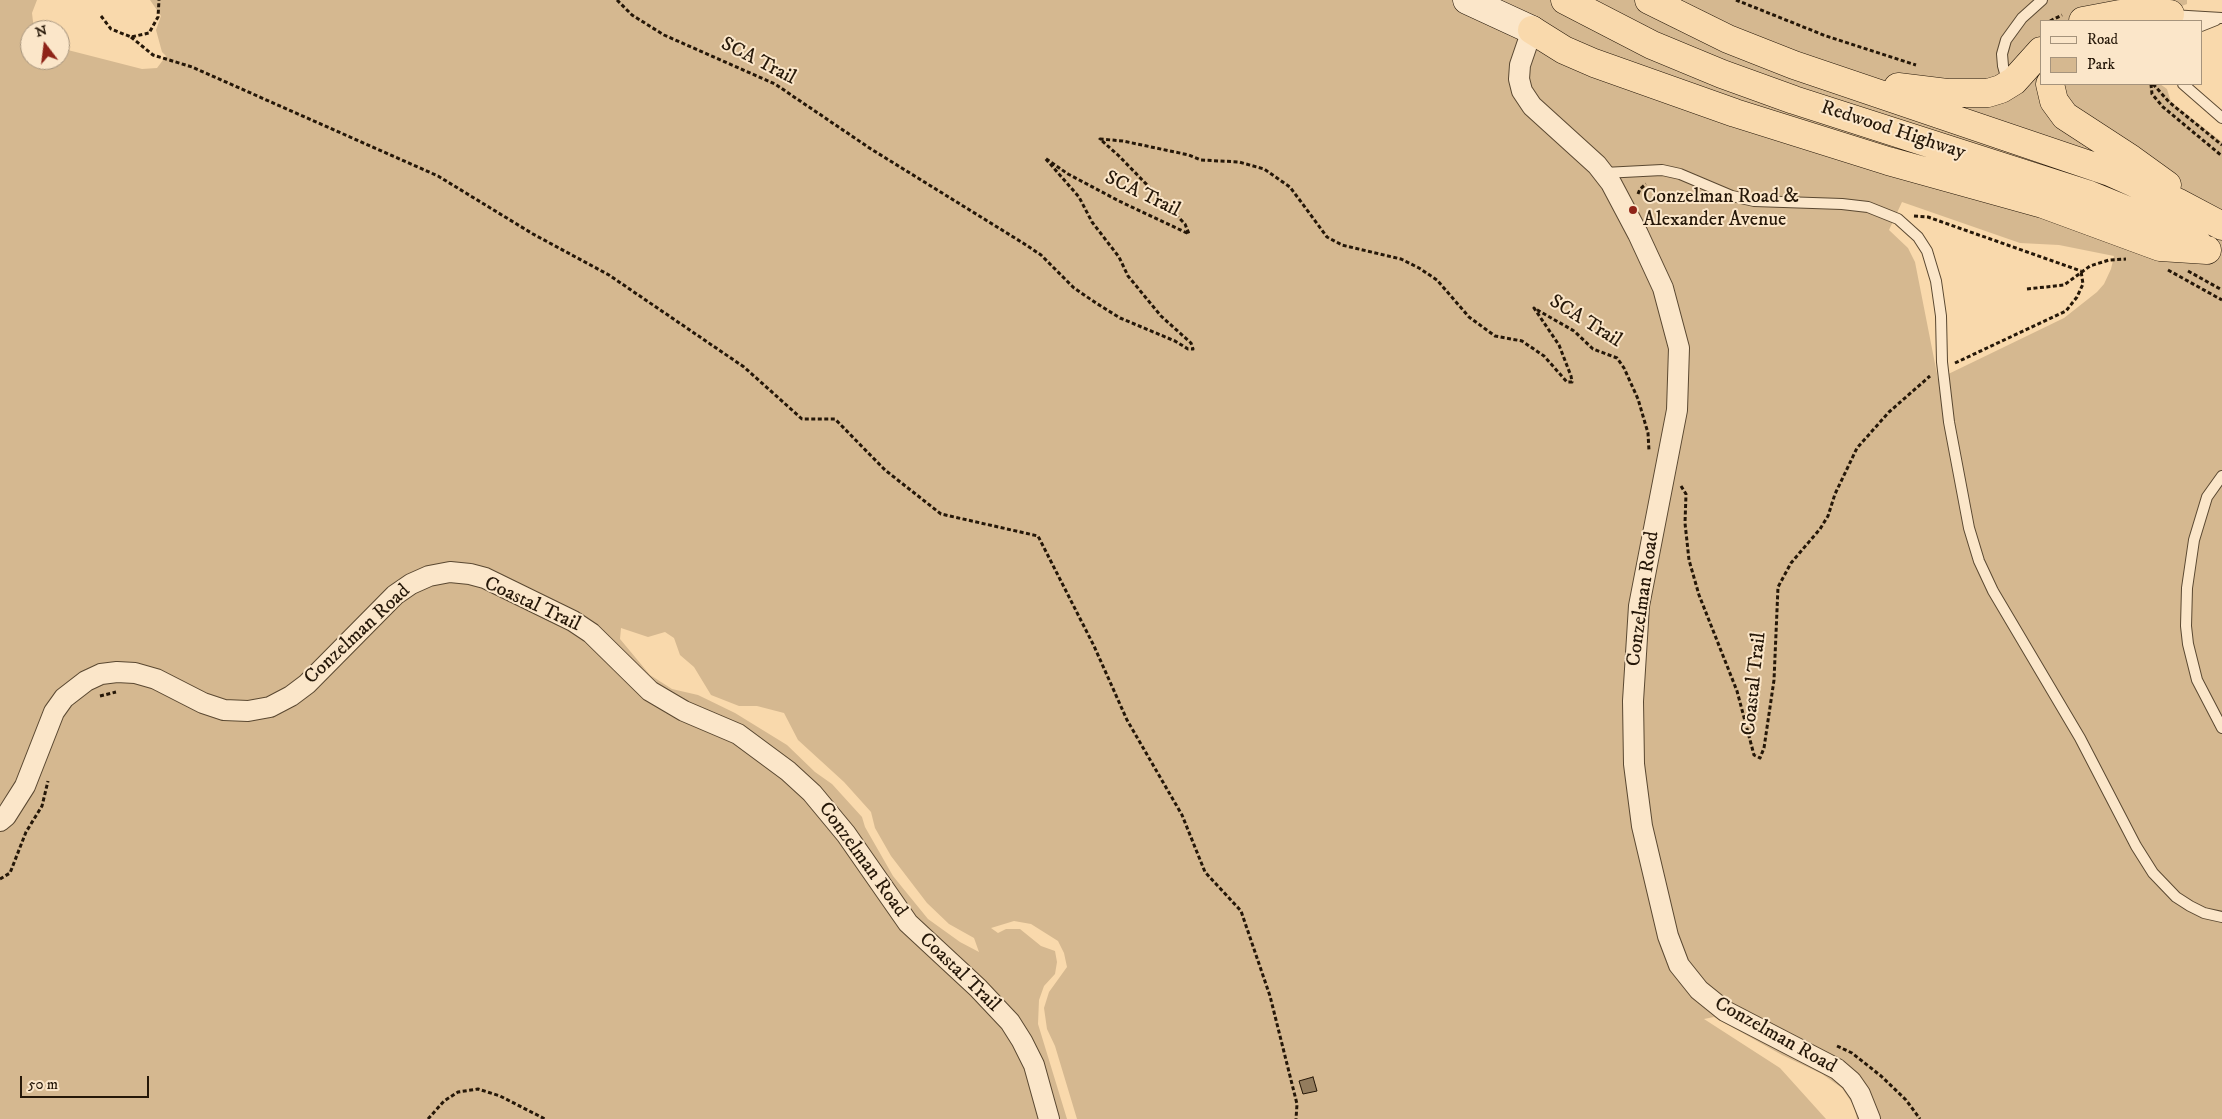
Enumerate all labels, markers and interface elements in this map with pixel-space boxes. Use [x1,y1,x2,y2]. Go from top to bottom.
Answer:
north arrow [20,20,70,70]
legend [2040,20,2202,85]
text: N [33,21,49,42]
text: Road [2087,30,2118,49]
street label: SCA Trail [716,33,800,91]
text: Park [2087,55,2115,74]
street label: Redwood Highway [1818,96,1968,166]
street label: SCA Trail [1100,166,1184,224]
place label: Conzelman Road & Alexander Avenue [1643,186,1799,233]
marker: Conzelman Road & Alexander Avenue [1627,204,1639,216]
street label: SCA Trail [1544,290,1626,354]
street label: Conzelman Road [1623,530,1665,668]
street label: Coastal Trail [480,572,584,638]
street label: Conzelman Road [300,580,416,690]
street label: Coastal Trail [1738,631,1772,737]
street label: Conzelman Road [812,798,912,922]
street label: Coastal Trail [913,928,1005,1018]
street label: Conzelman Road [1710,993,1840,1079]
scale bar [22,1066,151,1098]
text: 50 m [28,1075,58,1094]

